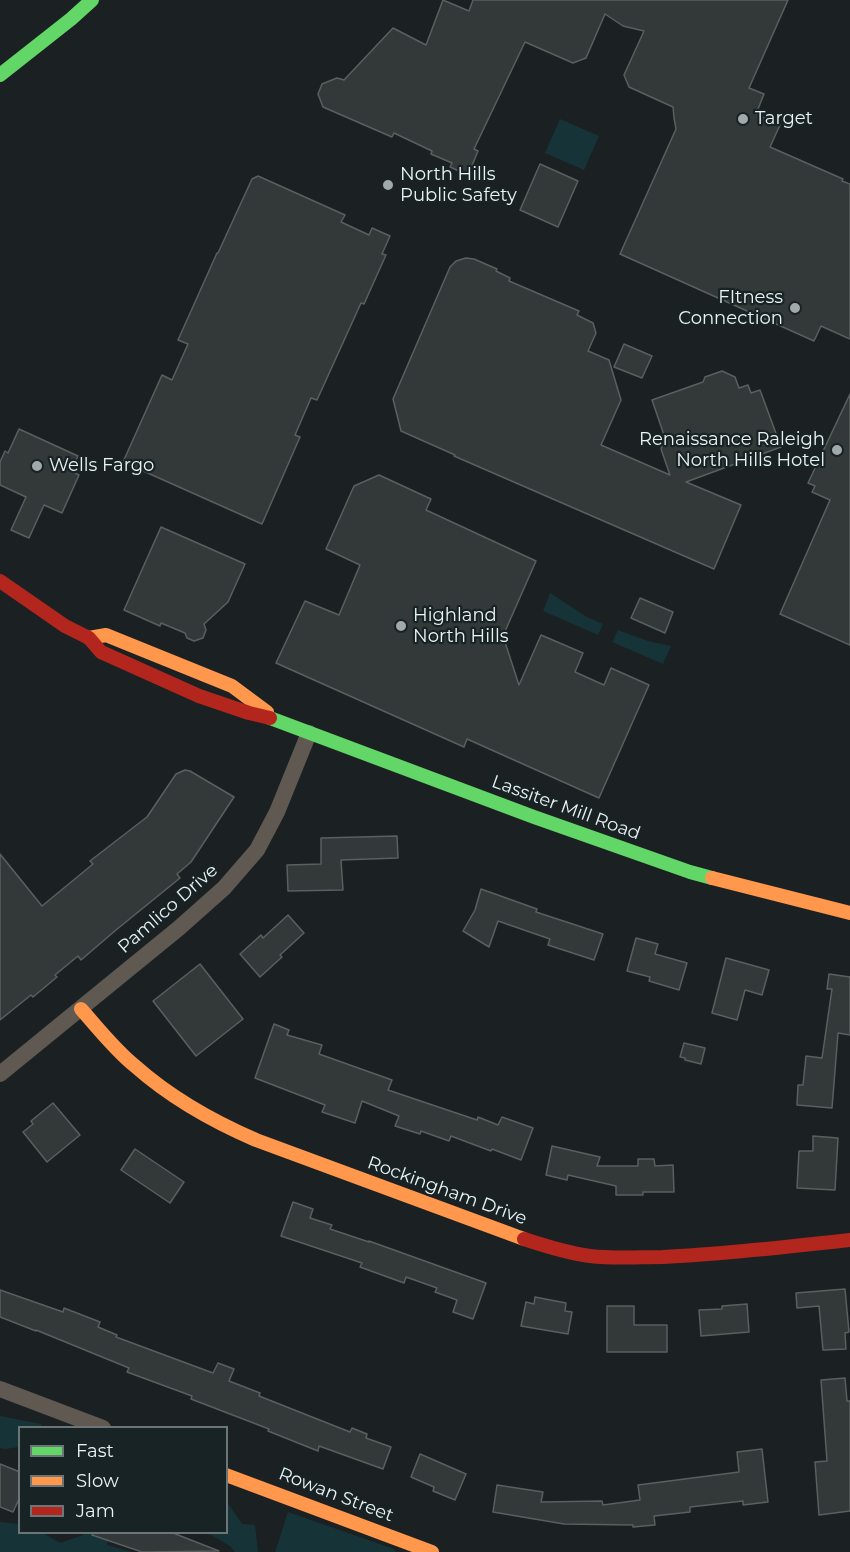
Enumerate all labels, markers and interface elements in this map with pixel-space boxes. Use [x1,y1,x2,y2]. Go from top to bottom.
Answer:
place label: Target [755,108,813,130]
marker: Target [736,112,750,126]
place label: North Hills Public Safety [400,164,517,207]
marker: North Hills Public Safety [381,178,395,192]
place label: FItness Connection [678,287,783,330]
marker: FItness Connection [788,301,802,315]
place label: Renaissance Raleigh North Hills Hotel [639,429,825,472]
marker: Renaissance Raleigh North Hills Hotel [830,443,844,457]
place label: Wells Fargo [49,455,154,477]
marker: Wells Fargo [30,459,44,473]
place label: Highland North Hills [413,605,509,648]
marker: Highland North Hills [394,619,408,633]
street label: Lassiter Mill Road [489,771,643,845]
street label: Pamlico Drive [114,860,222,958]
street label: Rockingham Drive [364,1152,530,1230]
legend [18,1426,228,1534]
text: Fast [76,1440,114,1462]
street label: Rowan Street [275,1463,397,1527]
text: Slow [76,1470,119,1492]
text: Jam [76,1500,115,1522]

